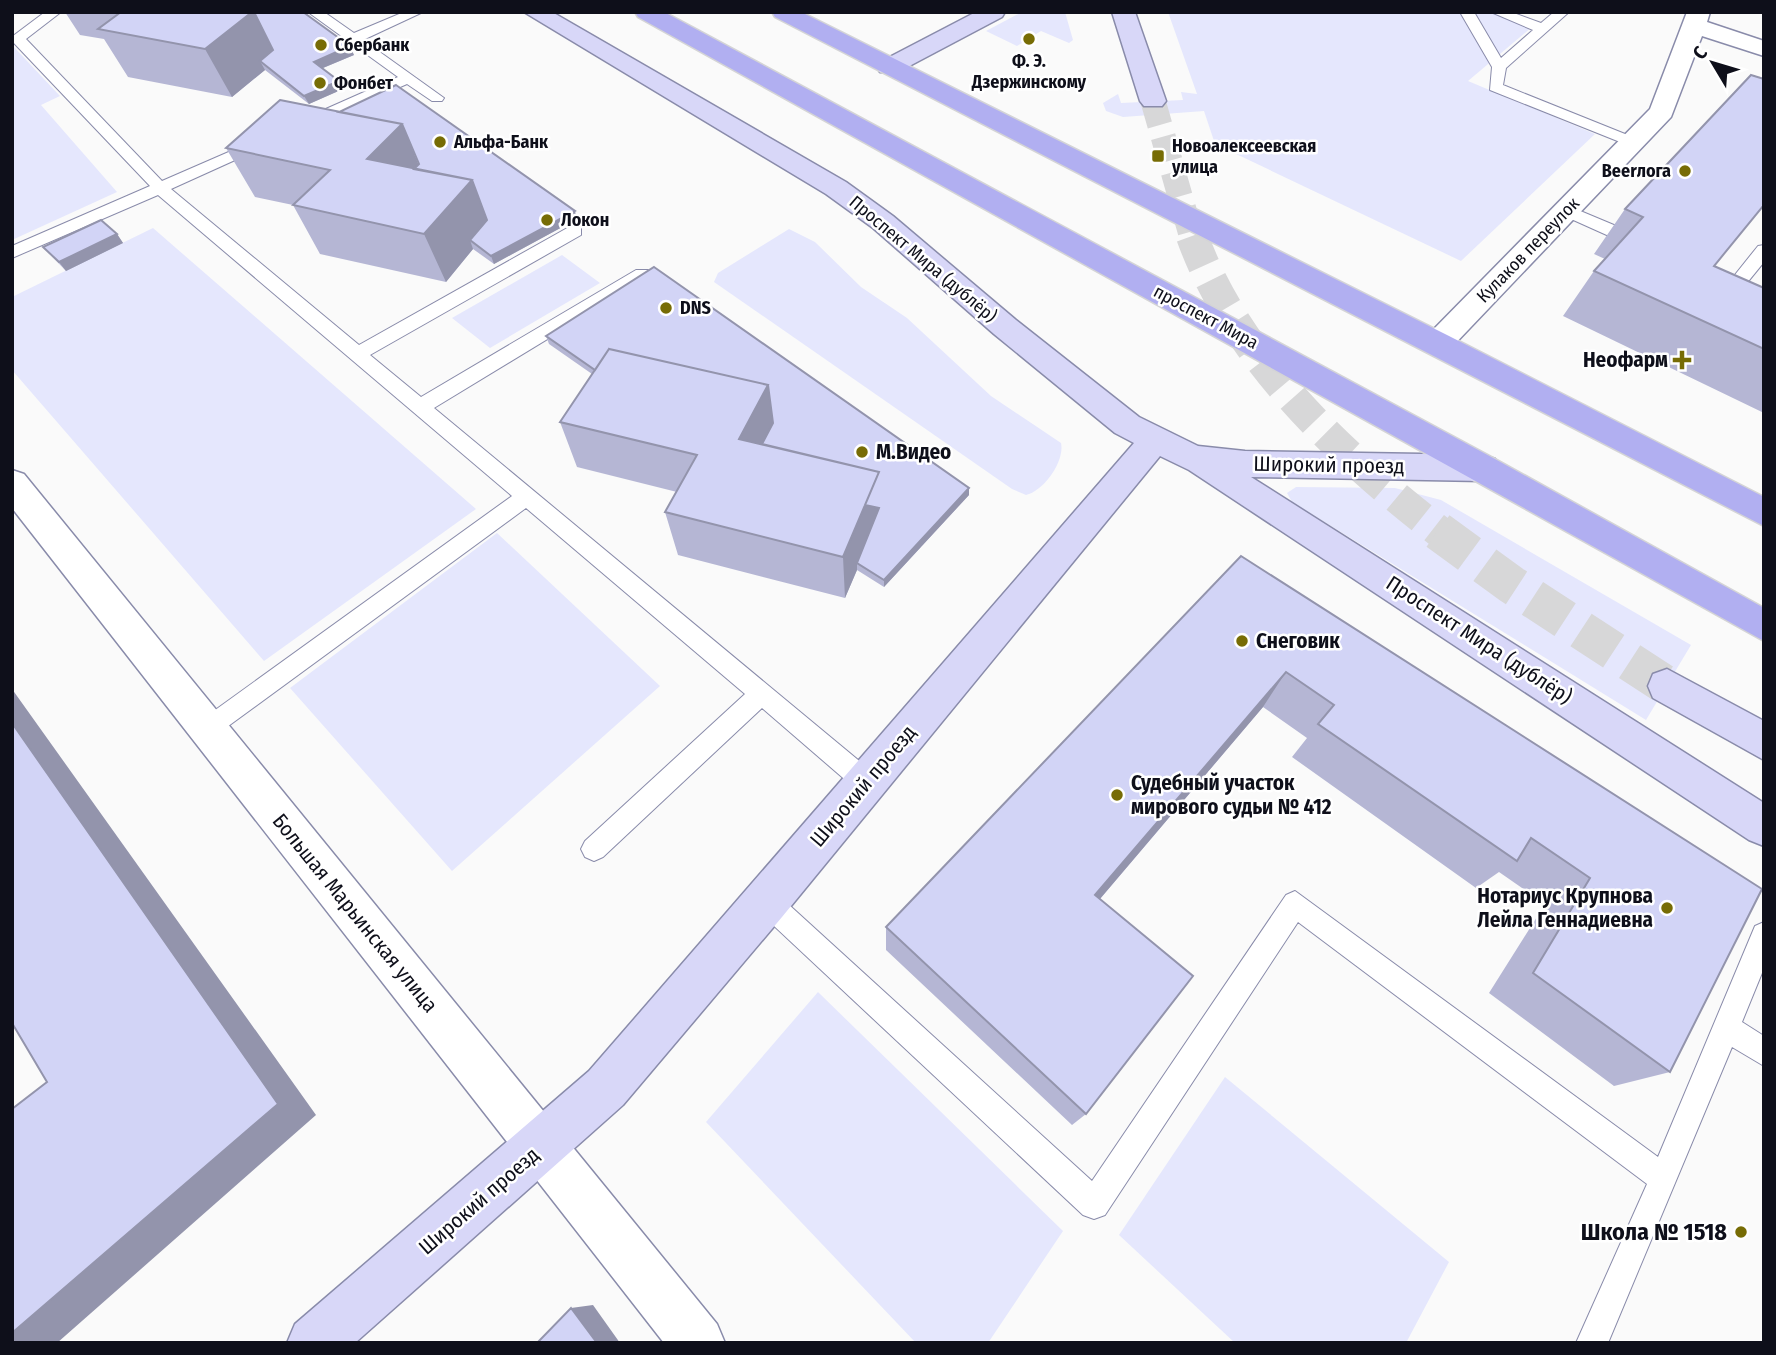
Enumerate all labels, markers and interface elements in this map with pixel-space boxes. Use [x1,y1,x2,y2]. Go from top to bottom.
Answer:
north arrow [1678,28,1748,98]
marker: Ф. Э. Дзержинскому [1021,31,1037,47]
place label: Сбербанк [335,34,410,56]
marker: Сбербанк [313,37,329,53]
text: С [1688,42,1712,64]
place label: Ф. Э. Дзержинскому [971,50,1087,93]
place label: Фонбет [334,72,393,94]
marker: Фонбет [312,75,328,91]
place label: Альфа-Банк [453,131,549,153]
marker: Альфа-Банк [432,134,448,150]
place label: Новоалексеевская улица [1171,135,1316,178]
marker: Новоалексеевская улица [1150,148,1166,164]
place label: Beerлога [1602,160,1671,182]
marker: Beerлога [1677,163,1693,179]
street label: Проспект Мира (дублёр) [845,191,1001,327]
street label: Кулаков переулок [1472,192,1584,307]
place label: Локон [561,209,609,231]
marker: Локон [539,212,555,228]
street label: проспект Мира [1150,280,1262,354]
place label: DNS [680,297,711,319]
marker: DNS [658,300,674,316]
place label: Неофарм [1583,347,1668,373]
marker: Неофарм [1674,352,1690,368]
place label: М.Видео [876,439,951,465]
marker: М.Видео [854,444,870,460]
street label: Широкий проезд [1253,451,1405,479]
street label: Проспект Мира (дублёр) [1381,570,1577,710]
place label: Снеговик [1256,628,1340,654]
marker: Снеговик [1234,633,1250,649]
street label: Широкий проезд [804,720,922,852]
place label: Судебный участок мирового судьи № 412 [1131,770,1332,820]
marker: Судебный участок мирового судьи № 412 [1109,787,1125,803]
street label: Большая Марьинская улица [267,808,443,1018]
place label: Нотариус Крупнова Лейла Геннадиевна [1477,883,1653,933]
marker: Нотариус Крупнова Лейла Геннадиевна [1659,900,1675,916]
street label: Широкий проезд [413,1142,545,1260]
place label: Школа № 1518 [1581,1218,1727,1246]
marker: Школа № 1518 [1733,1224,1749,1240]

